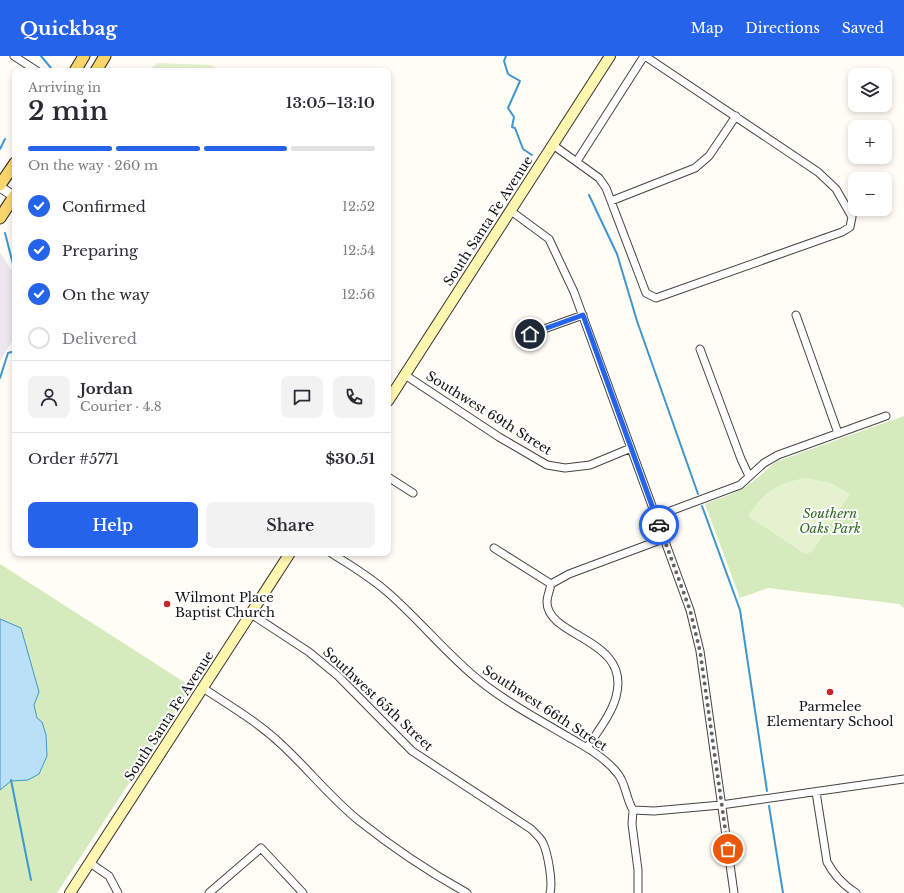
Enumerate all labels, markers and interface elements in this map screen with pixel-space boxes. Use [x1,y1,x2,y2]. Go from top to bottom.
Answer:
text: Quickbag [20,17,117,40]
text: Map [691,19,723,37]
text: Directions [745,19,820,37]
text: Saved [842,19,884,37]
map controls [848,68,892,216]
button: layers [848,68,892,112]
text: Arriving in [28,79,101,96]
text: 13:05–13:10 [286,93,375,112]
text: 2 min [28,95,108,127]
button: + [848,120,892,164]
street label: South Santa Fe Avenue [440,153,536,289]
text: On the way · 260 m [28,157,158,174]
button: − [848,172,892,216]
icon: check [28,195,50,217]
text: Confirmed [62,197,146,216]
text: 12:52 [342,198,375,215]
icon: check [28,239,50,261]
text: Preparing [62,241,138,260]
text: 12:54 [342,242,375,259]
icon: check [28,283,50,305]
text: On the way [62,285,150,304]
text: 12:56 [342,286,375,303]
pin [513,317,547,351]
icon: home [519,323,541,345]
text: Delivered [62,329,137,348]
street label: Southwest 69th Street [423,367,555,459]
button: person [28,376,70,418]
button: chat [281,376,323,418]
button: phone [333,376,375,418]
text: Jordan [80,379,133,398]
text: Courier · 4.8 [80,398,162,415]
text: Order #5771 [28,449,119,468]
text: $30.51 [325,449,375,468]
button: Help [28,502,198,548]
button: Share [206,502,375,548]
courier [639,505,679,545]
park label: Southern Oaks Park [799,505,861,537]
icon: car [648,514,670,536]
place label: Wilmont Place Baptist Church [174,589,275,621]
marker: Wilmont Place Baptist Church [162,599,172,609]
street label: Southwest 65th Street [319,644,437,755]
street label: South Santa Fe Avenue [121,648,217,784]
street label: Southwest 66th Street [479,661,611,755]
marker: Parmelee Elementary School [825,687,835,697]
place label: Parmelee Elementary School [767,698,893,730]
pin [711,832,745,866]
icon: bag [717,838,739,860]

